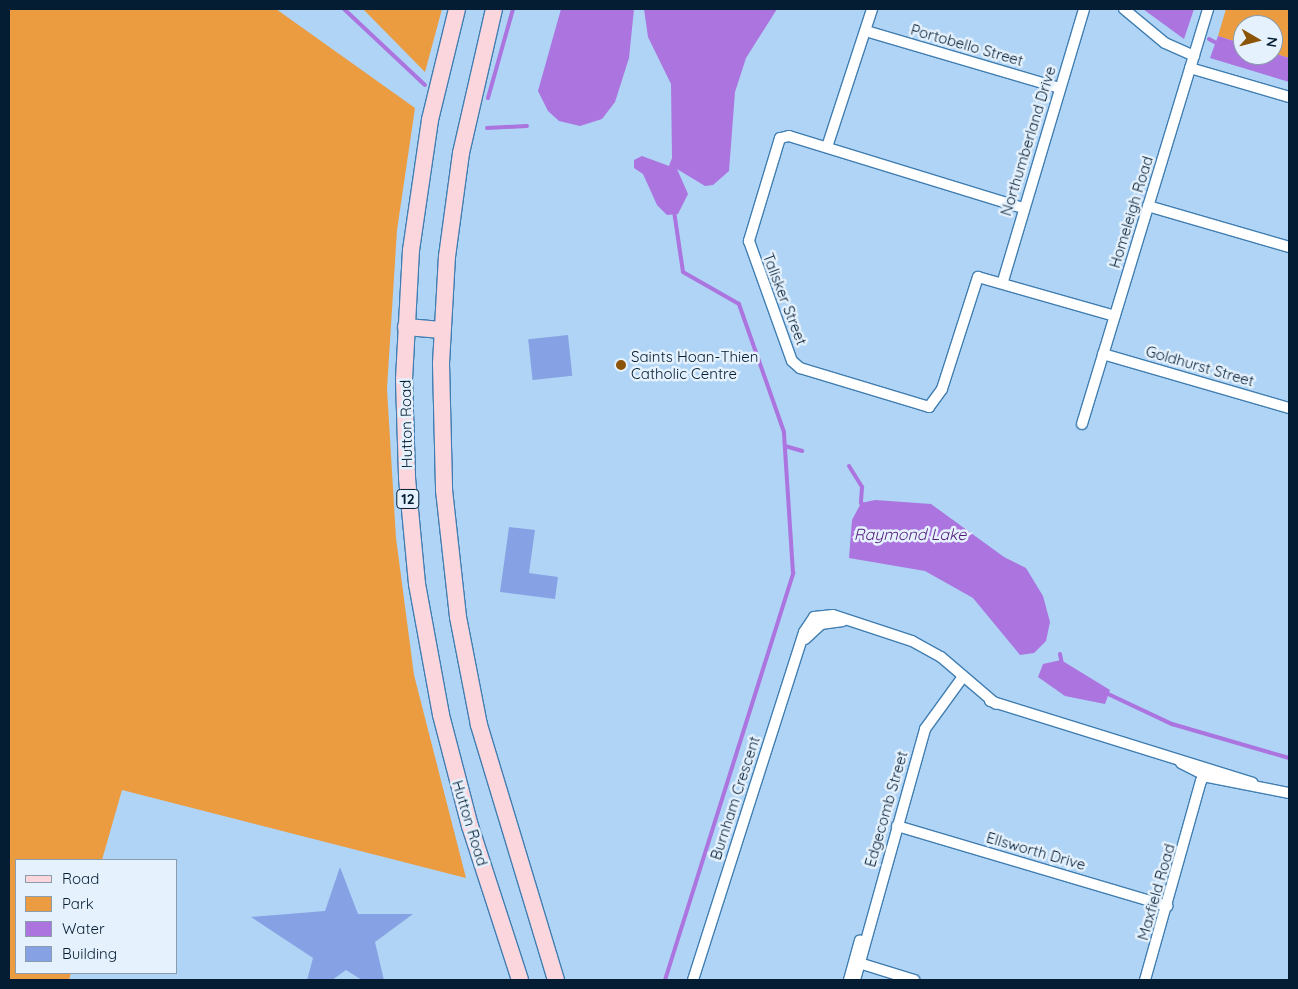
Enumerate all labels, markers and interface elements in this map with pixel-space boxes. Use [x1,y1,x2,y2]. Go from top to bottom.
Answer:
north arrow [1233,15,1283,65]
street label: Portobello Street [909,20,1025,70]
text: N [1262,36,1281,48]
street label: Northumberland Drive [997,64,1059,218]
street label: Homeleigh Road [1105,154,1157,270]
street label: Talisker Street [759,250,811,348]
street label: Goldhurst Street [1144,342,1256,390]
place label: Saints Hoan-Thien Catholic Centre [631,347,758,382]
marker: Saints Hoan-Thien Catholic Centre [615,359,627,371]
street label: Hutton Road [396,380,416,468]
road number: 12 [396,488,420,510]
water label: Raymond Lake [854,524,966,544]
street label: Burnham Crescent [707,734,763,862]
street label: Edgecomb Street [861,749,911,869]
street label: Hutton Road [448,778,492,868]
street label: Ellsworth Drive [984,828,1088,874]
street label: Maxfield Road [1134,842,1178,942]
legend [15,859,178,974]
text: Road [62,869,99,888]
text: Park [62,894,94,913]
text: Water [62,919,105,938]
text: Building [62,944,117,963]

